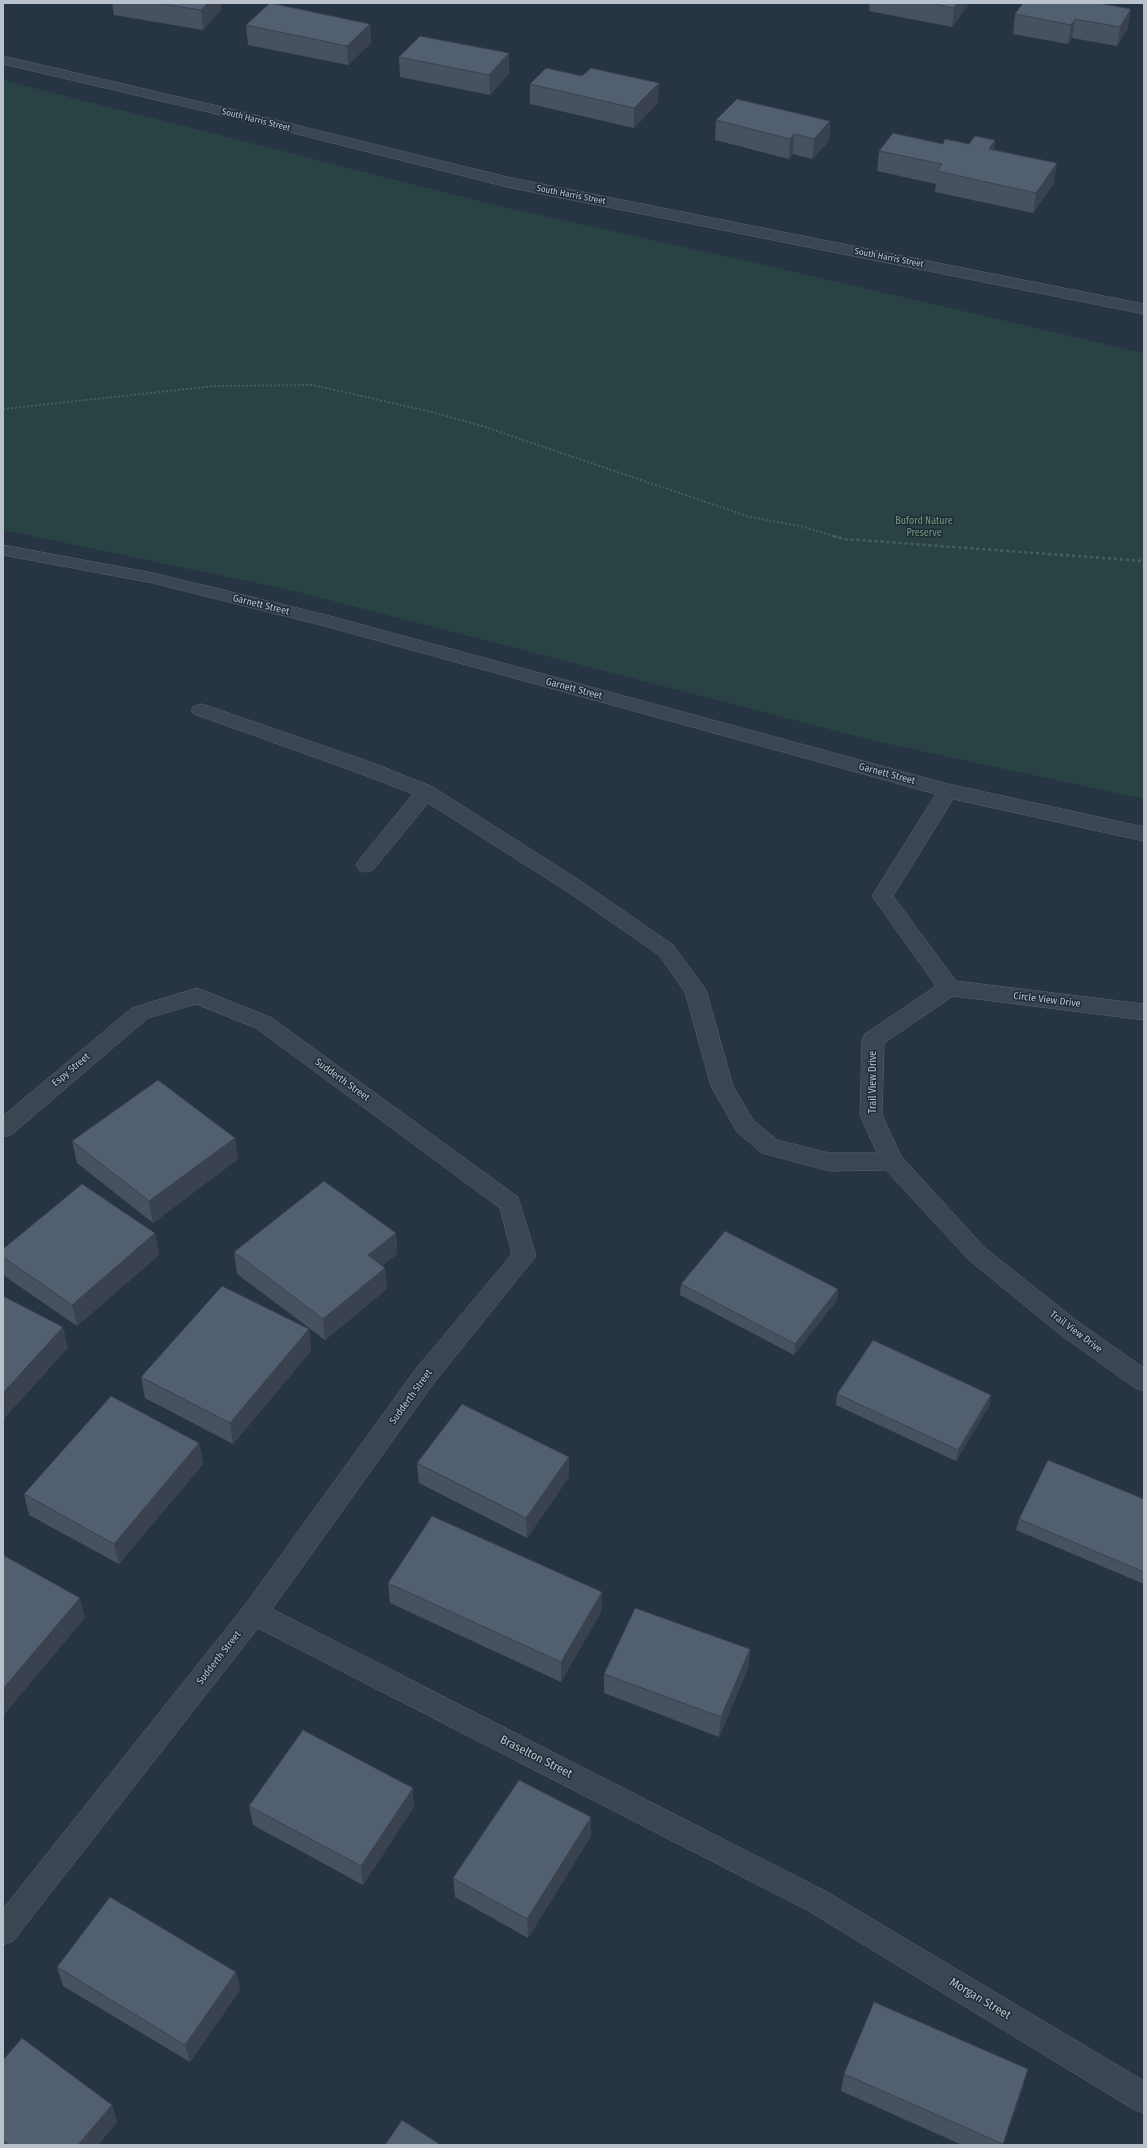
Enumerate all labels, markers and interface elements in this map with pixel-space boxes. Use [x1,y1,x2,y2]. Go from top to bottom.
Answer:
street label: South Harris Street [221,106,291,134]
street label: South Harris Street [536,183,606,207]
street label: South Harris Street [854,246,924,270]
park label: Buford Nature Preserve [895,515,953,538]
street label: Garnett Street [232,592,290,618]
street label: Garnett Street [545,676,603,702]
street label: Garnett Street [858,761,916,787]
street label: Circle View Drive [1013,990,1081,1010]
street label: Espy Street [50,1051,92,1089]
street label: Trail View Drive [867,1051,879,1113]
street label: Sudderth Street [312,1056,372,1104]
street label: Trail View Drive [1047,1308,1105,1356]
street label: Sudderth Street [387,1367,435,1427]
street label: Sudderth Street [194,1629,244,1687]
street label: Braselton Street [497,1733,575,1781]
street label: Morgan Street [947,1975,1013,2023]

